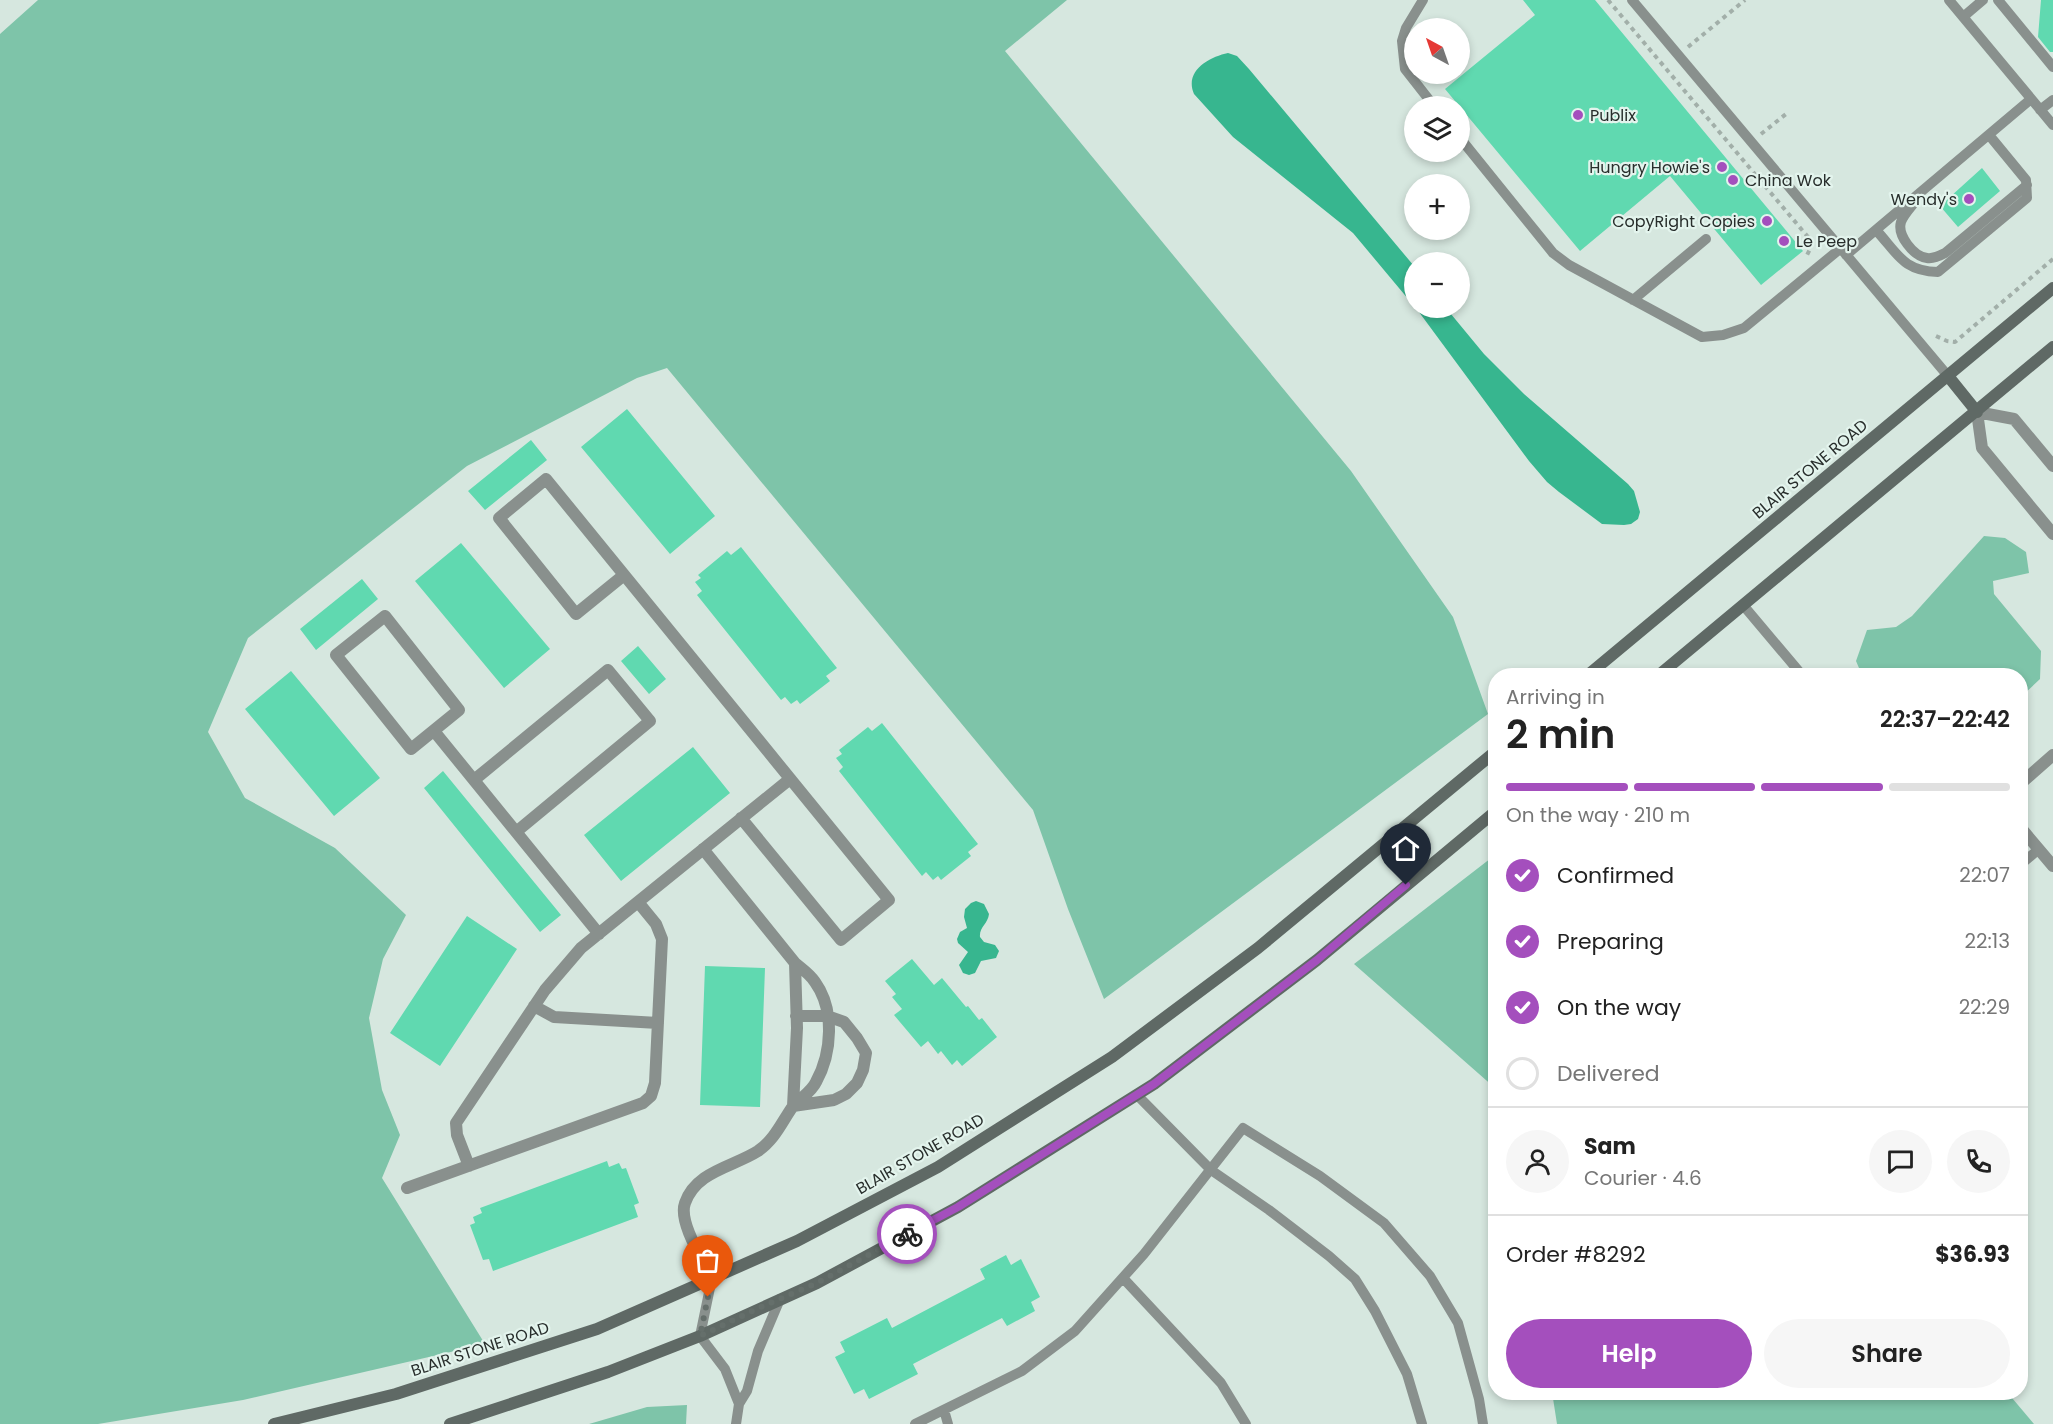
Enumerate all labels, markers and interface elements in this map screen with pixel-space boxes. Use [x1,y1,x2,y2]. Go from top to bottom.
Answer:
north arrow [1404,18,1470,84]
map controls [1404,18,1470,318]
button: layers [1404,96,1470,162]
place label: Publix [1590,104,1636,127]
marker: Publix [1571,108,1585,122]
place label: Hungry Howie's [1589,156,1710,179]
marker: Hungry Howie's [1715,160,1729,174]
place label: China Wok [1745,169,1832,192]
marker: China Wok [1726,173,1740,187]
button: + [1404,174,1470,240]
place label: Wendy's [1891,188,1957,211]
marker: Wendy's [1962,192,1976,206]
place label: CopyRight Copies [1612,210,1755,233]
marker: CopyRight Copies [1760,214,1774,228]
place label: Le Peep [1796,230,1857,253]
marker: Le Peep [1777,234,1791,248]
button: − [1404,252,1470,318]
street label: BLAIR STONE ROAD [1747,414,1873,524]
text: Arriving in [1506,683,1605,711]
text: 22:37–22:42 [1880,704,2010,735]
text: 2 min [1506,707,1615,762]
text: On the way · 210 m [1506,801,1690,829]
pin [1380,823,1431,885]
icon: home [1389,832,1422,865]
icon: check [1506,859,1539,892]
text: Confirmed [1557,860,1674,891]
text: 22:07 [1959,861,2010,889]
icon: check [1506,925,1539,958]
text: Preparing [1557,926,1664,957]
text: 22:13 [1965,927,2010,955]
icon: check [1506,991,1539,1024]
text: On the way [1557,992,1681,1023]
text: 22:29 [1959,993,2010,1021]
text: Delivered [1557,1058,1660,1089]
street label: BLAIR STONE ROAD [852,1108,988,1200]
button: person [1506,1130,1569,1193]
button: chat [1869,1130,1932,1193]
button: phone [1947,1130,2010,1193]
text: Sam [1584,1131,1636,1162]
text: Courier · 4.6 [1584,1164,1702,1192]
courier [877,1204,937,1264]
icon: bike [891,1218,924,1251]
pin [682,1235,733,1297]
text: Order #8292 [1506,1239,1646,1270]
text: $36.93 [1935,1239,2010,1270]
icon: bag [691,1244,724,1277]
street label: BLAIR STONE ROAD [408,1316,552,1382]
button: Help [1506,1319,1752,1388]
button: Share [1764,1319,2010,1388]

